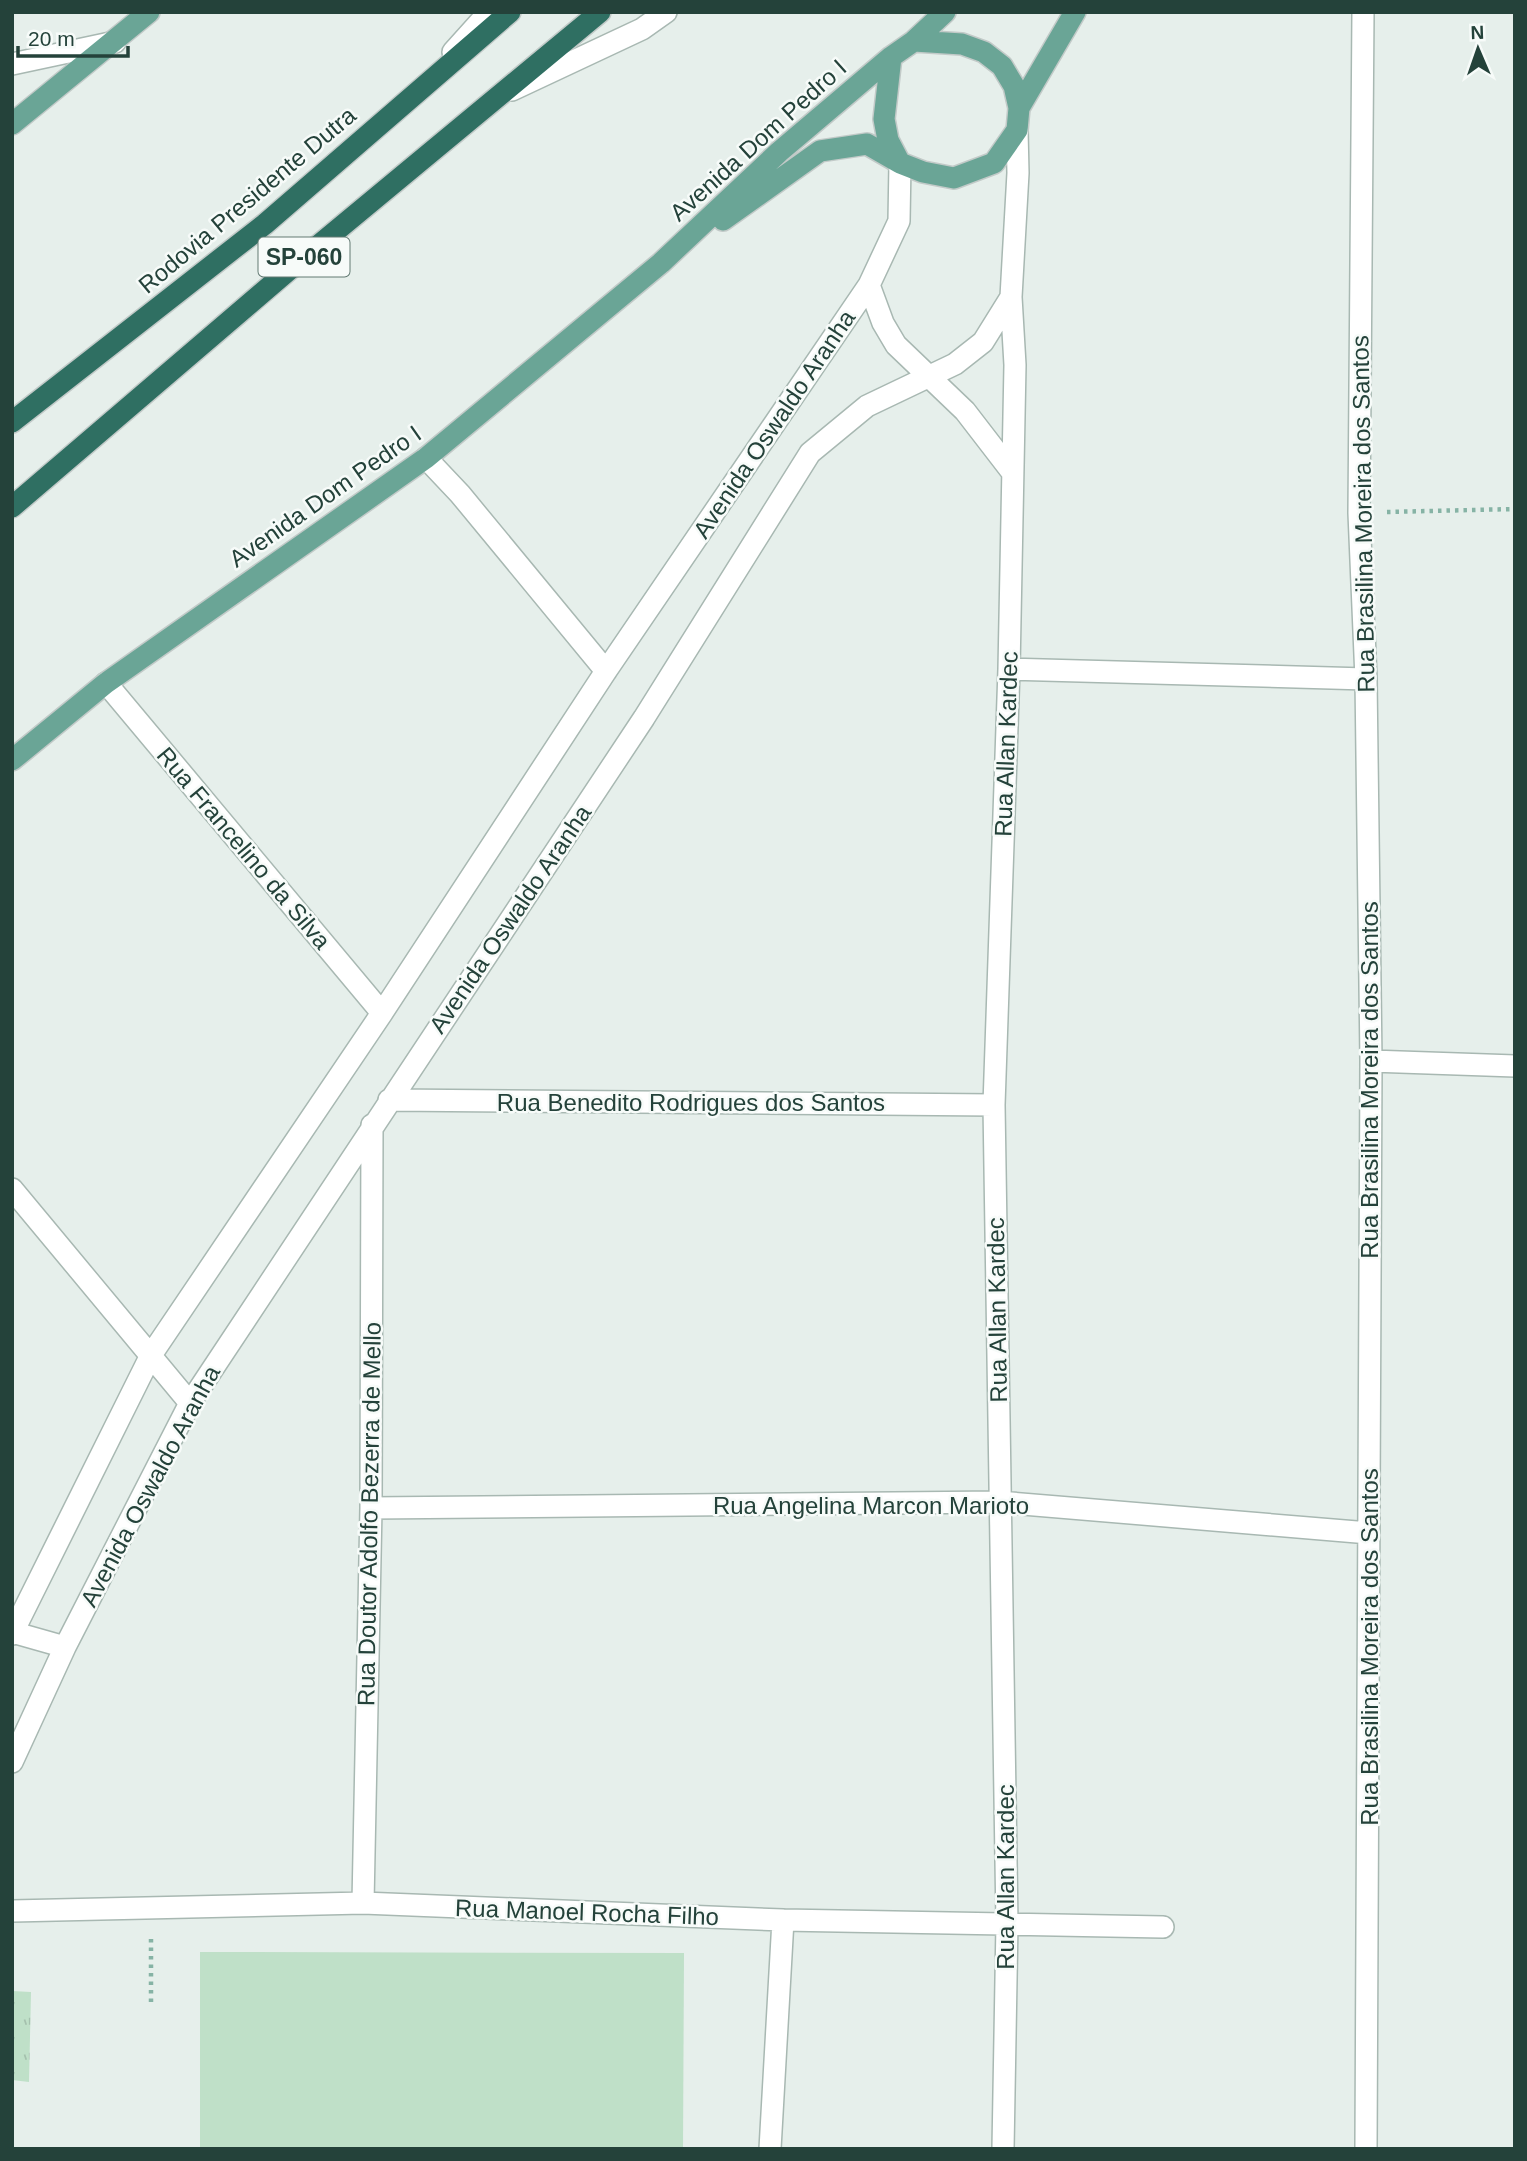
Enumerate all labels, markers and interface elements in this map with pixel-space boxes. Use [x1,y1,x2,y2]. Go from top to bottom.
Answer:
scale bar [18,14,128,58]
north arrow [1443,14,1513,84]
text: N [1470,22,1485,43]
text: 20 m [28,27,75,50]
street label: Avenida Dom Pedro I [664,54,852,226]
street label: Rodovia Presidente Dutra [133,101,361,299]
road number: SP-060 [258,238,350,276]
street label: Avenida Oswaldo Aranha [688,304,861,543]
street label: Rua Brasilina Moreira dos Santos [1346,335,1380,693]
street label: Avenida Dom Pedro I [224,420,426,572]
street label: Rua Allan Kardec [989,651,1023,837]
street label: Rua Francelino da Silva [152,742,337,955]
street label: Avenida Oswaldo Aranha [424,799,597,1038]
street label: Rua Brasilina Moreira dos Santos [1356,901,1383,1259]
street label: Rua Benedito Rodrigues dos Santos [497,1089,885,1116]
street label: Rua Allan Kardec [982,1217,1012,1403]
street label: Rua Doutor Adolfo Bezerra de Mello [352,1322,386,1706]
street label: Avenida Oswaldo Aranha [75,1360,225,1611]
street label: Rua Brasilina Moreira dos Santos [1356,1468,1383,1826]
street label: Rua Angelina Marcon Marioto [713,1492,1029,1519]
street label: Rua Allan Kardec [992,1784,1019,1970]
street label: Rua Manoel Rocha Filho [455,1894,719,1930]

